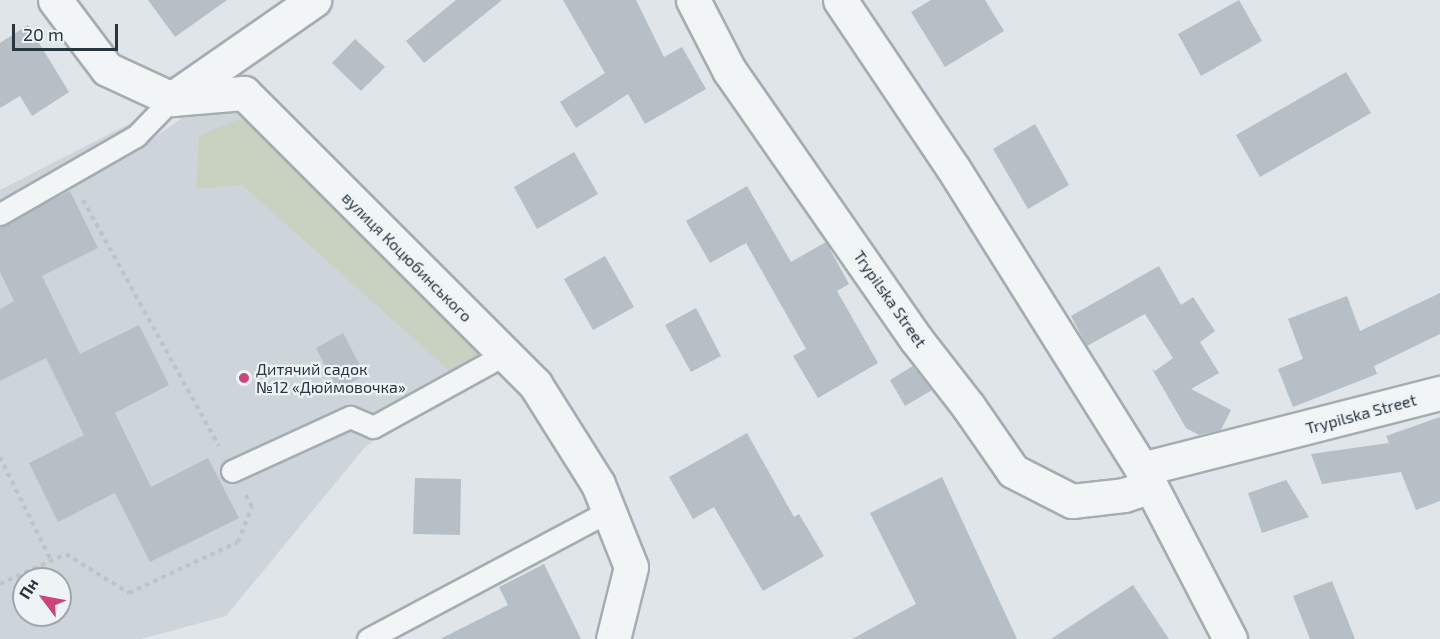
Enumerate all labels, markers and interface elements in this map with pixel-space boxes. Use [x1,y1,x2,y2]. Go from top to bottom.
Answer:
scale bar [15,12,122,50]
text: 20 m [23,23,64,45]
street label: вулиця Коцюбинського [338,188,476,326]
street label: Trypilska Street [850,247,930,351]
place label: Дитячий садок №12 «Дюймовочка» [256,359,406,397]
marker: Дитячий садок №12 «Дюймовочка» [237,371,251,385]
street label: Trypilska Street [1304,390,1418,438]
north arrow [12,567,72,627]
text: Пн [14,574,42,602]

